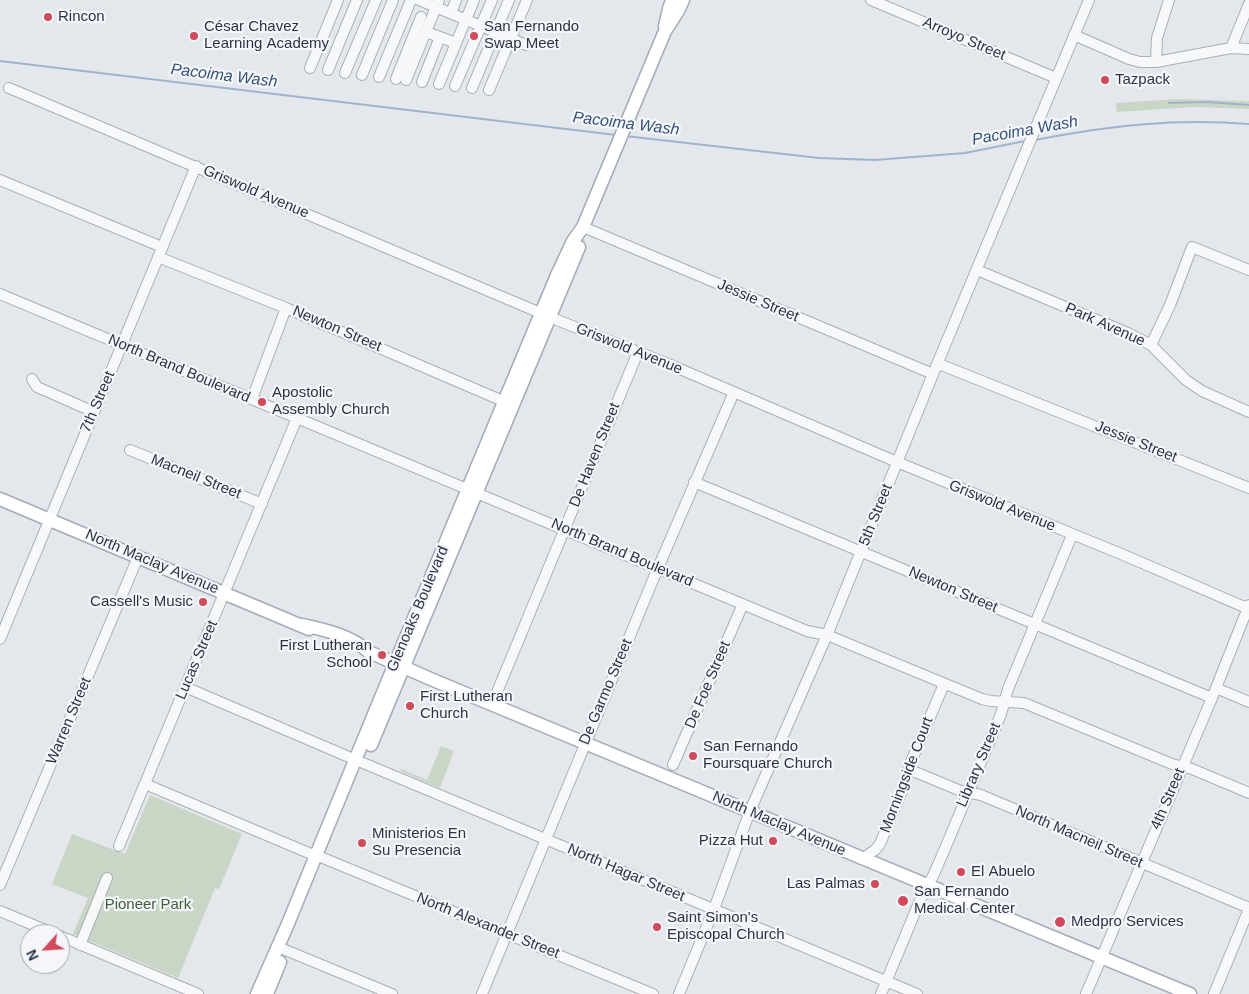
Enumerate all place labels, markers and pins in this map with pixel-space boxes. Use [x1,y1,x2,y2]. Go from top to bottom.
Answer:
place label: Rincon [58,8,105,26]
marker: Rincon [42,11,54,23]
place label: César Chavez Learning Academy [204,18,329,53]
place label: San Fernando Swap Meet [484,18,579,53]
marker: César Chavez Learning Academy [188,30,200,42]
marker: San Fernando Swap Meet [468,30,480,42]
place label: Tazpack [1115,71,1170,89]
marker: Tazpack [1099,74,1111,86]
place label: Apostolic Assembly Church [272,384,390,419]
marker: Apostolic Assembly Church [256,396,268,408]
place label: Cassell's Music [90,593,193,611]
marker: Cassell's Music [197,596,209,608]
place label: First Lutheran School [279,637,372,672]
marker: First Lutheran School [376,649,388,661]
place label: First Lutheran Church [420,688,513,723]
marker: First Lutheran Church [404,700,416,712]
place label: San Fernando Foursquare Church [703,738,832,773]
marker: San Fernando Foursquare Church [687,750,699,762]
place label: Ministerios En Su Presencia [372,825,466,860]
place label: Pizza Hut [699,832,763,850]
marker: Pizza Hut [767,835,779,847]
marker: Ministerios En Su Presencia [356,837,368,849]
place label: El Abuelo [971,863,1035,881]
marker: El Abuelo [955,866,967,878]
place label: Las Palmas [787,875,865,893]
marker: Las Palmas [869,878,881,890]
place label: San Fernando Medical Center [914,883,1015,918]
marker: San Fernando Medical Center [896,894,910,908]
place label: Saint Simon's Episcopal Church [667,909,785,944]
place label: Medpro Services [1071,913,1184,931]
marker: Medpro Services [1053,915,1067,929]
marker: Saint Simon's Episcopal Church [651,921,663,933]

